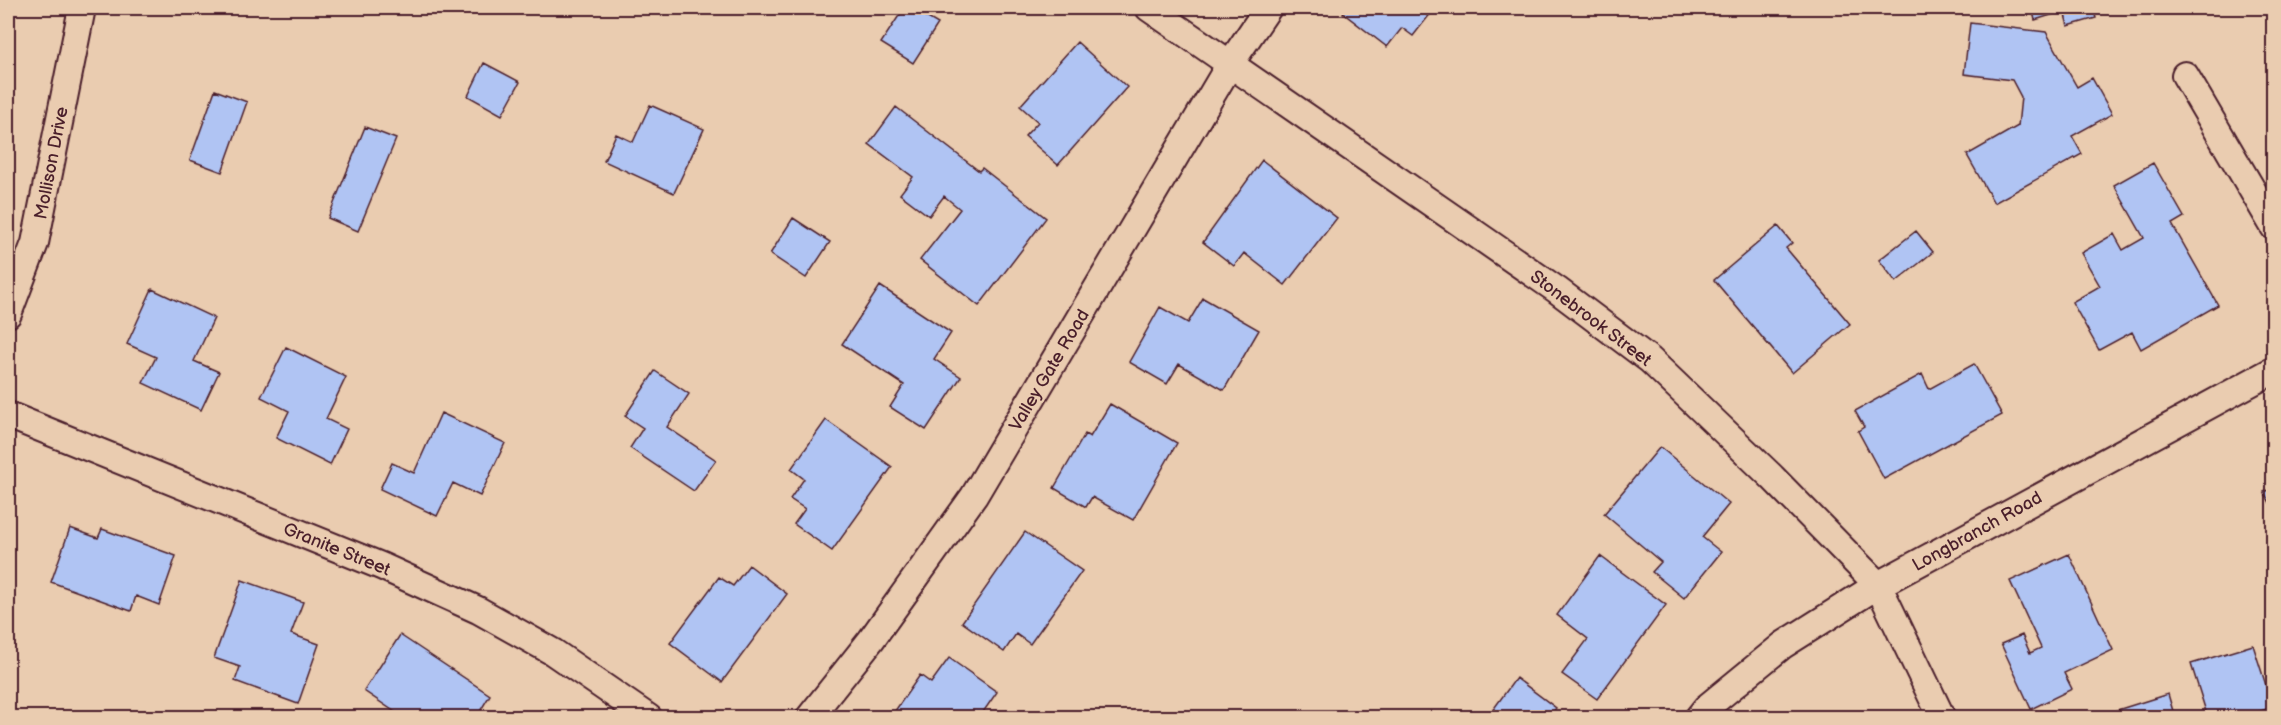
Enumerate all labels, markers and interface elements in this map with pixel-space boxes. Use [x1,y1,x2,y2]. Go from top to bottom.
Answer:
street label: Mollison Drive [30,105,73,221]
street label: Stonebrook Street [1526,266,1656,371]
street label: Valley Gate Road [1005,306,1094,435]
street label: Longbranch Road [1909,487,2046,576]
street label: Granite Street [280,518,394,581]

